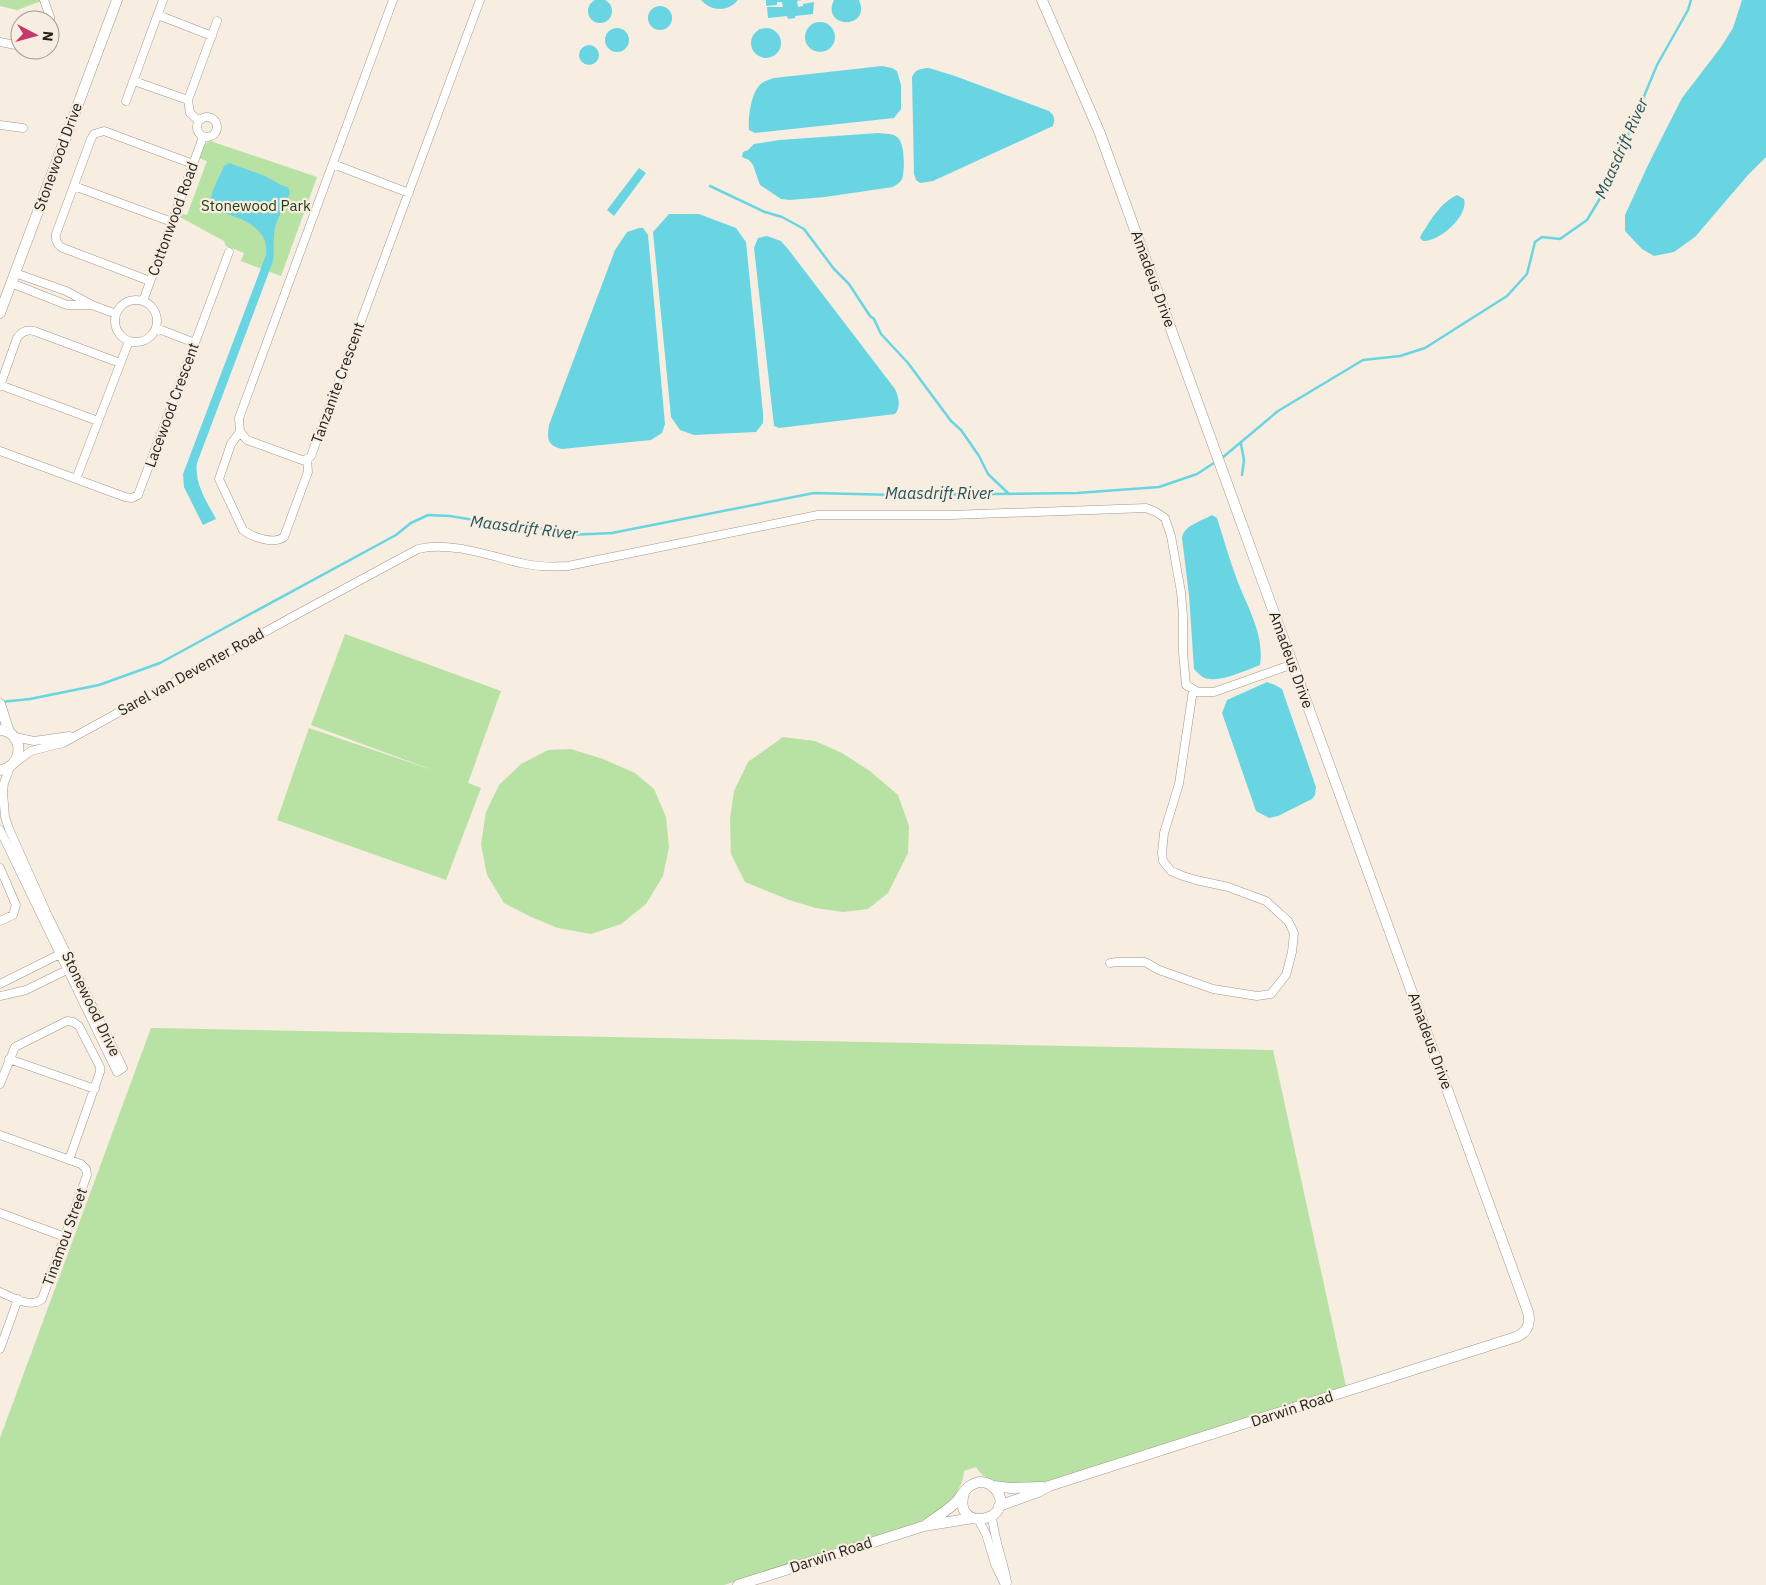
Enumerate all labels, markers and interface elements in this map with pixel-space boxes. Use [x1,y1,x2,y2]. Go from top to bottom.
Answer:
north arrow [10,10,60,60]
text: N [38,30,57,42]
water label: Maasdrift River [1590,94,1653,201]
street label: Stonewood Drive [29,100,86,214]
street label: Cottonwood Road [143,159,202,278]
park label: Stonewood Park [201,196,311,215]
street label: Amadeus Drive [1127,228,1180,330]
street label: Tanzanite Crescent [307,319,368,446]
street label: Lacewood Crescent [140,340,203,470]
water label: Maasdrift River [885,483,994,503]
water label: Maasdrift River [469,511,580,544]
street label: Amadeus Drive [1265,609,1318,711]
street label: Sarel van Deventer Road [114,623,267,720]
street label: Stonewood Drive [58,948,125,1059]
street label: Amadeus Drive [1404,990,1457,1092]
street label: Tinamou Street [38,1185,91,1289]
street label: Darwin Road [1248,1386,1335,1431]
street label: Darwin Road [787,1532,874,1577]

